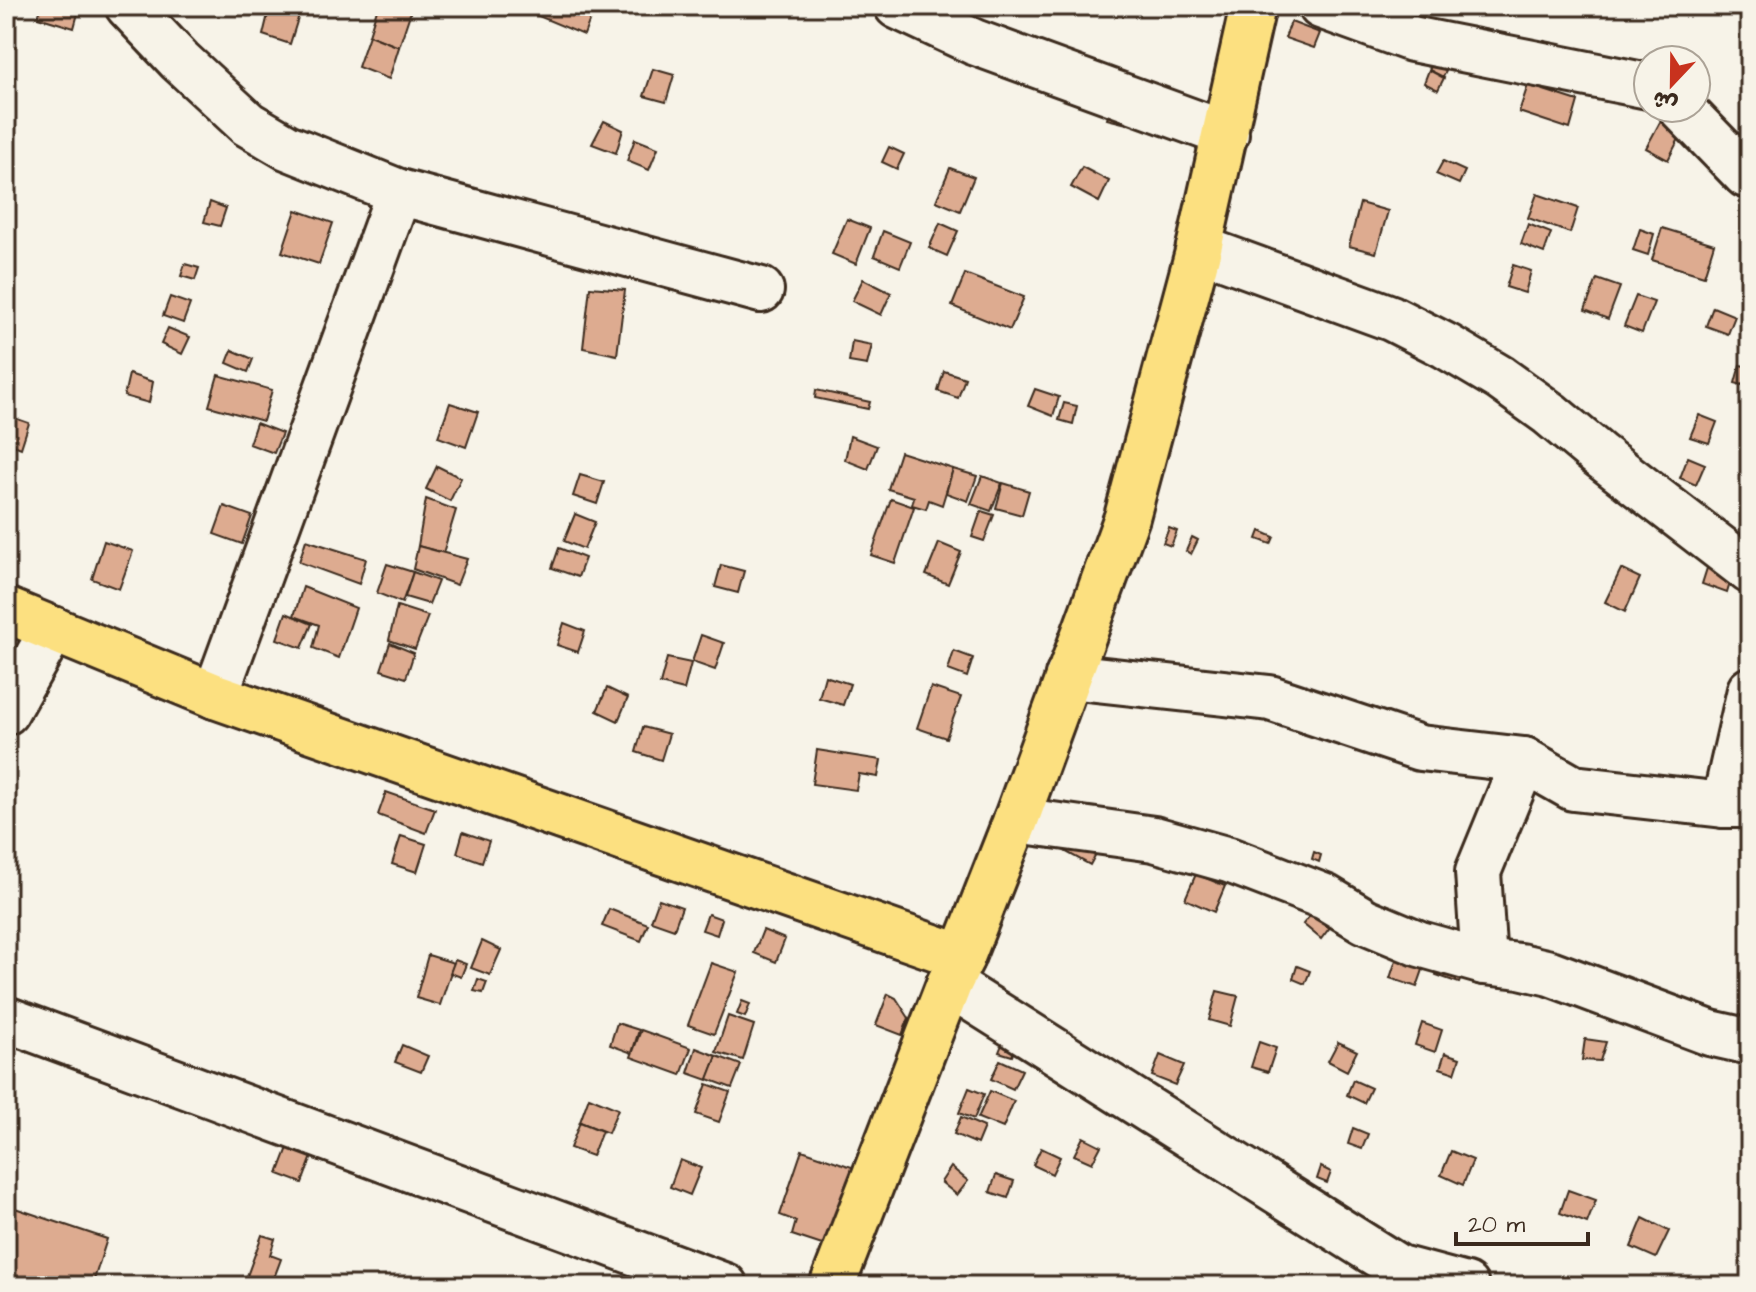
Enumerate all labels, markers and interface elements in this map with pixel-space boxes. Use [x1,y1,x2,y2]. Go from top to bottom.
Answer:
north arrow [1632,44,1712,124]
text: ش [1648,82,1682,120]
scale bar [1456,1196,1588,1246]
text: 20 m [1468,1208,1525,1242]

